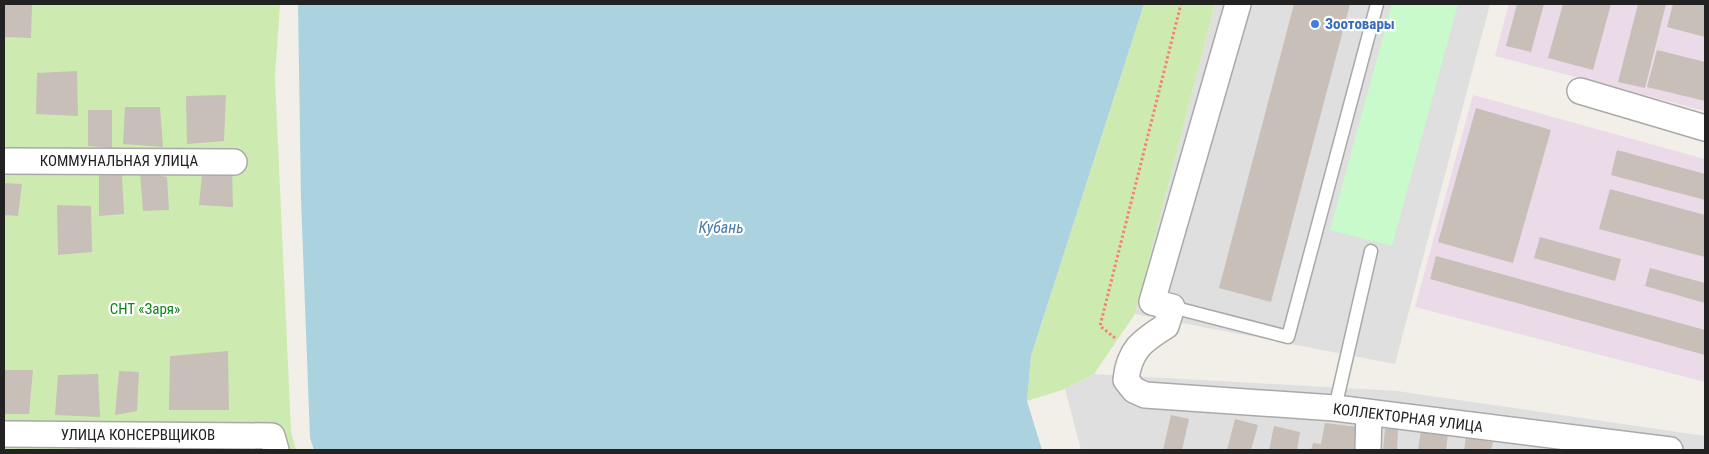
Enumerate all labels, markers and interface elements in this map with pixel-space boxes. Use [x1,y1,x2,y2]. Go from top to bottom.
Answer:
place label: Зоотовары [1325,15,1395,33]
marker: Зоотовары [1309,18,1321,30]
street label: КОММУНАЛЬНАЯ УЛИЦА [40,152,199,170]
water label: Кубань [698,218,744,237]
park label: СНТ «Заря» [110,300,180,318]
street label: КОЛЛЕКТОРНАЯ УЛИЦА [1332,400,1484,436]
street label: УЛИЦА КОНСЕРВЩИКОВ [61,426,215,444]

